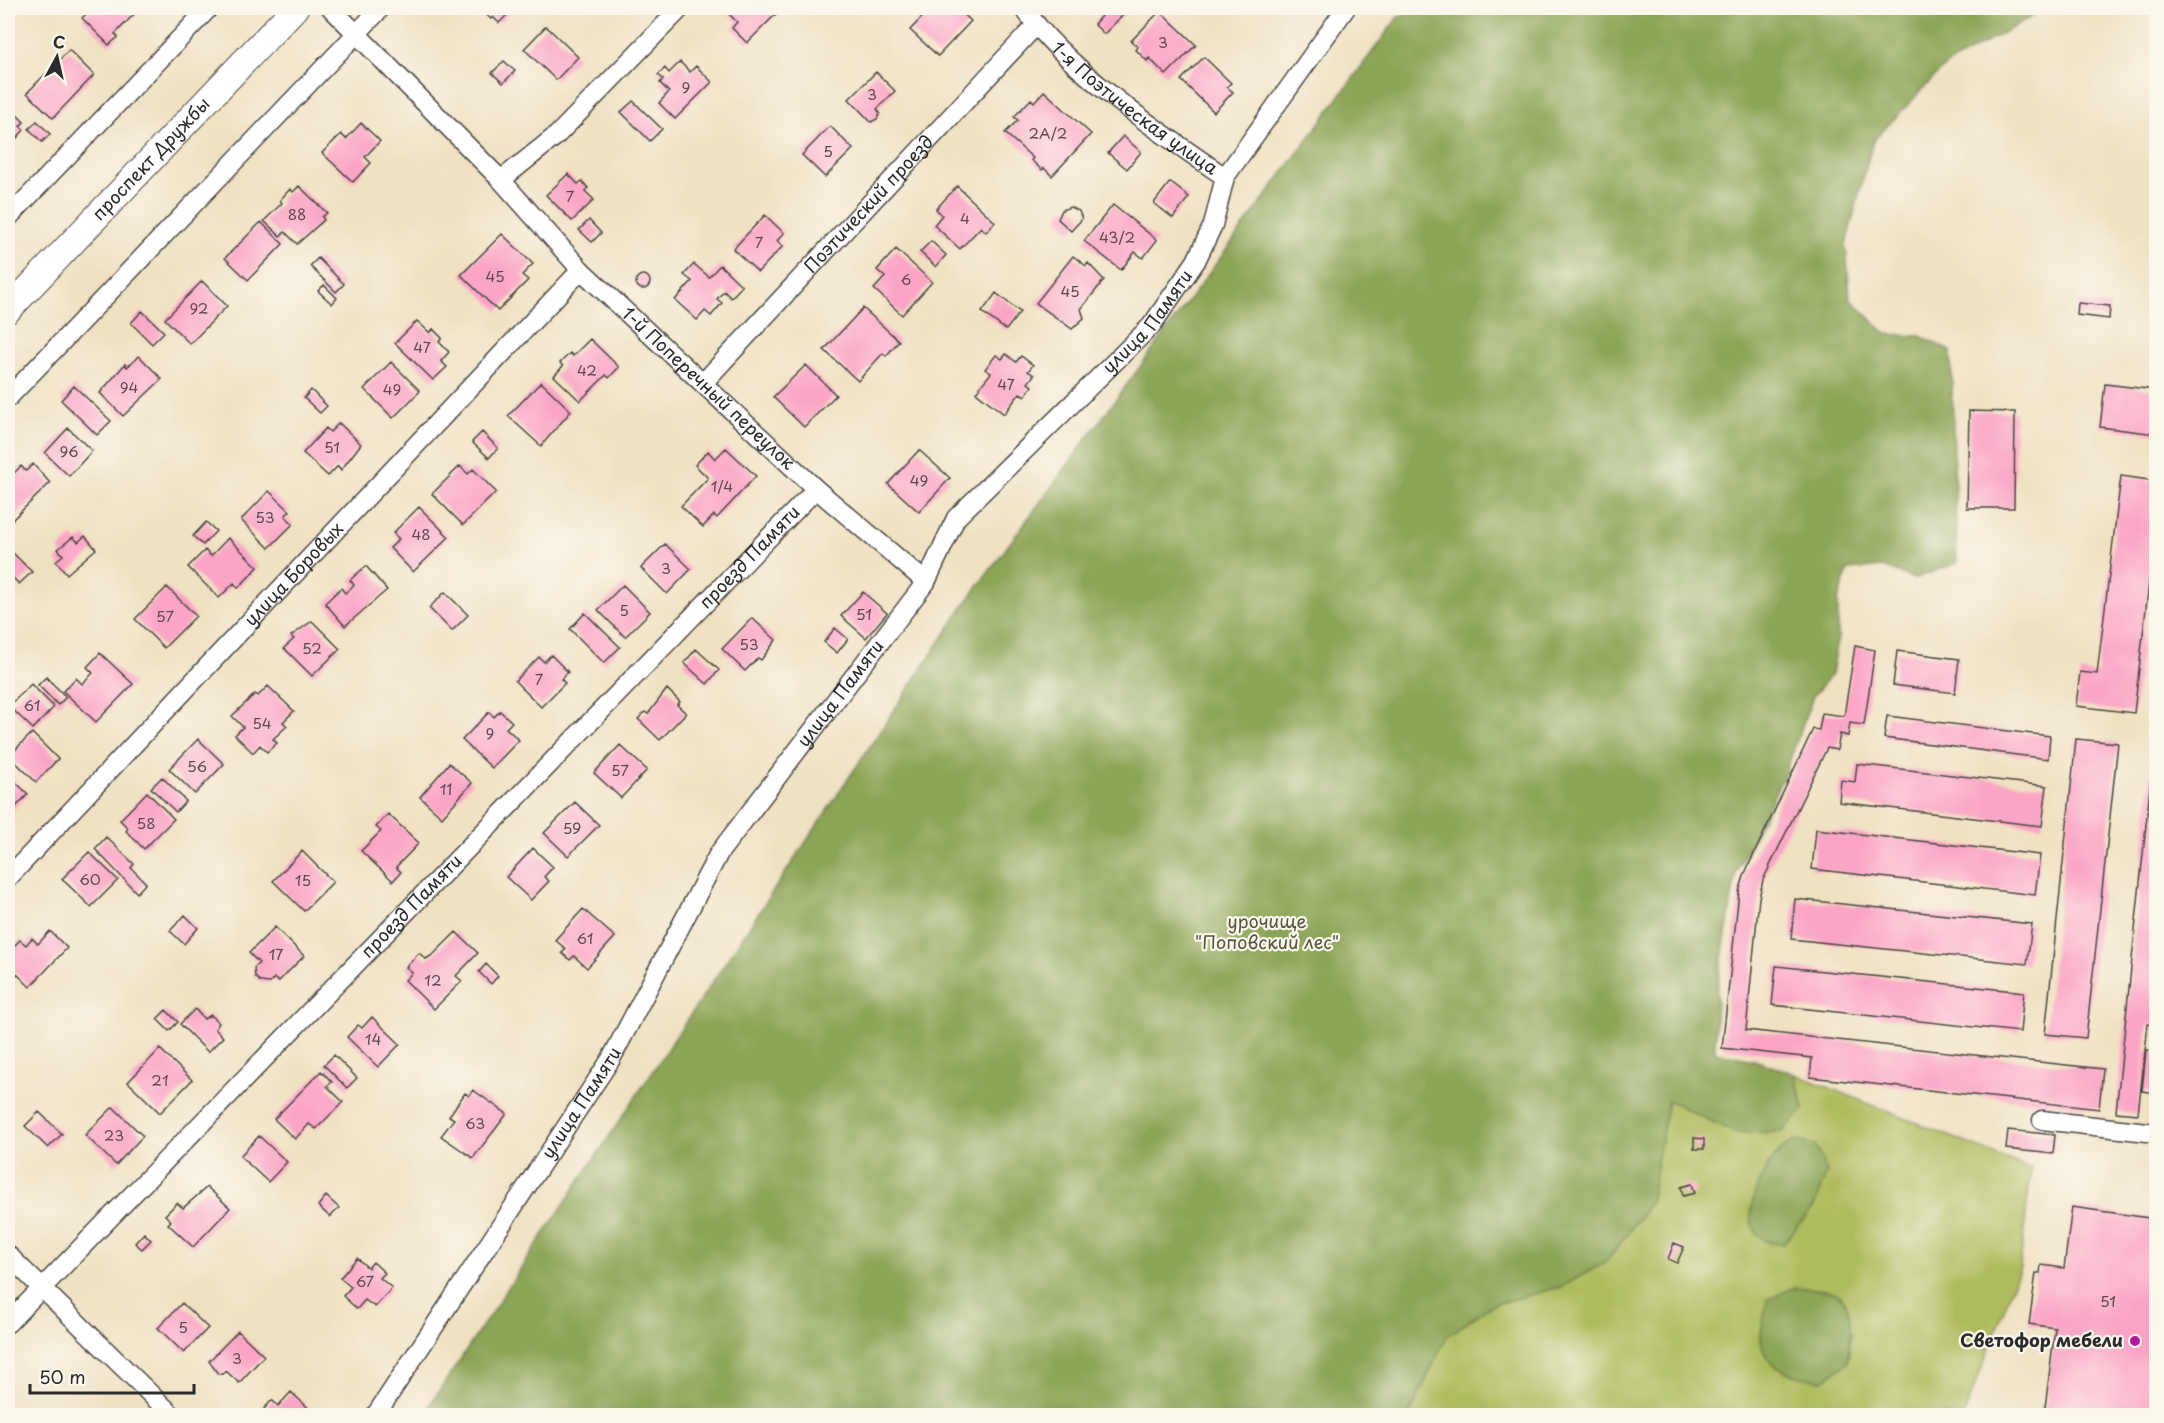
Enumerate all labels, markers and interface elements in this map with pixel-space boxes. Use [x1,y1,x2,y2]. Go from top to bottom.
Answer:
north arrow [27,27,87,87]
text: С [52,28,67,54]
house number: 3 [1158,30,1168,53]
street label: 1-я Поэтическая улица [1046,34,1225,181]
house number: 9 [682,75,690,98]
house number: 3 [867,82,877,105]
street label: проспект Дружбы [85,91,215,226]
house number: 2А/2 [1029,121,1068,144]
street label: Поэтический проезд [797,128,939,278]
house number: 5 [823,139,833,162]
house number: 7 [566,184,575,207]
house number: 88 [288,202,306,225]
house number: 4 [960,206,970,229]
house number: 43/2 [1099,225,1135,248]
house number: 7 [755,230,764,253]
house number: 45 [485,264,505,287]
street label: улица Памяти [1095,264,1198,379]
house number: 6 [901,267,911,290]
house number: 45 [1060,279,1080,302]
house number: 92 [190,296,208,319]
street label: 1-й Поперечный переулок [616,300,802,475]
house number: 47 [413,335,431,358]
house number: 42 [577,358,597,381]
house number: 47 [997,372,1015,395]
house number: 94 [120,375,138,398]
house number: 49 [383,377,401,400]
house number: 51 [324,435,340,458]
house number: 96 [60,439,79,462]
house number: 49 [910,468,928,491]
house number: 1/4 [711,474,733,497]
street label: проезд Памяти [692,498,805,614]
house number: 53 [255,505,275,528]
street label: улица Боровых [237,515,349,632]
house number: 48 [411,522,431,545]
house number: 3 [661,556,671,579]
house number: 5 [619,598,629,621]
house number: 51 [856,602,872,625]
house number: 57 [156,604,174,627]
house number: 53 [739,632,759,655]
street label: улица Памяти [790,633,889,752]
house number: 52 [302,636,322,659]
house number: 7 [535,667,544,690]
house number: 61 [24,693,40,716]
house number: 54 [252,711,272,734]
house number: 9 [486,721,494,744]
house number: 56 [187,754,207,777]
house number: 57 [611,758,629,781]
house number: 11 [440,777,452,800]
house number: 58 [136,811,156,834]
house number: 59 [563,816,581,839]
street label: проезд Памяти [354,847,467,963]
house number: 60 [79,867,101,890]
house number: 15 [295,868,311,891]
park label: урочище "Поповский лес" [1195,907,1339,955]
house number: 61 [577,926,593,949]
house number: 17 [269,942,283,965]
house number: 12 [424,968,442,991]
house number: 14 [365,1027,381,1050]
street label: улица Памяти [534,1042,627,1164]
house number: 21 [151,1068,169,1091]
house number: 63 [465,1111,485,1134]
house number: 23 [104,1123,124,1146]
house number: 67 [356,1269,375,1292]
house number: 51 [2100,1289,2116,1312]
house number: 5 [178,1315,188,1338]
place label: Светофор мебели [1960,1326,2123,1353]
marker: Светофор мебели [2128,1334,2142,1348]
house number: 3 [232,1346,242,1369]
scale bar [30,1357,194,1395]
text: 50 m [39,1363,86,1390]

